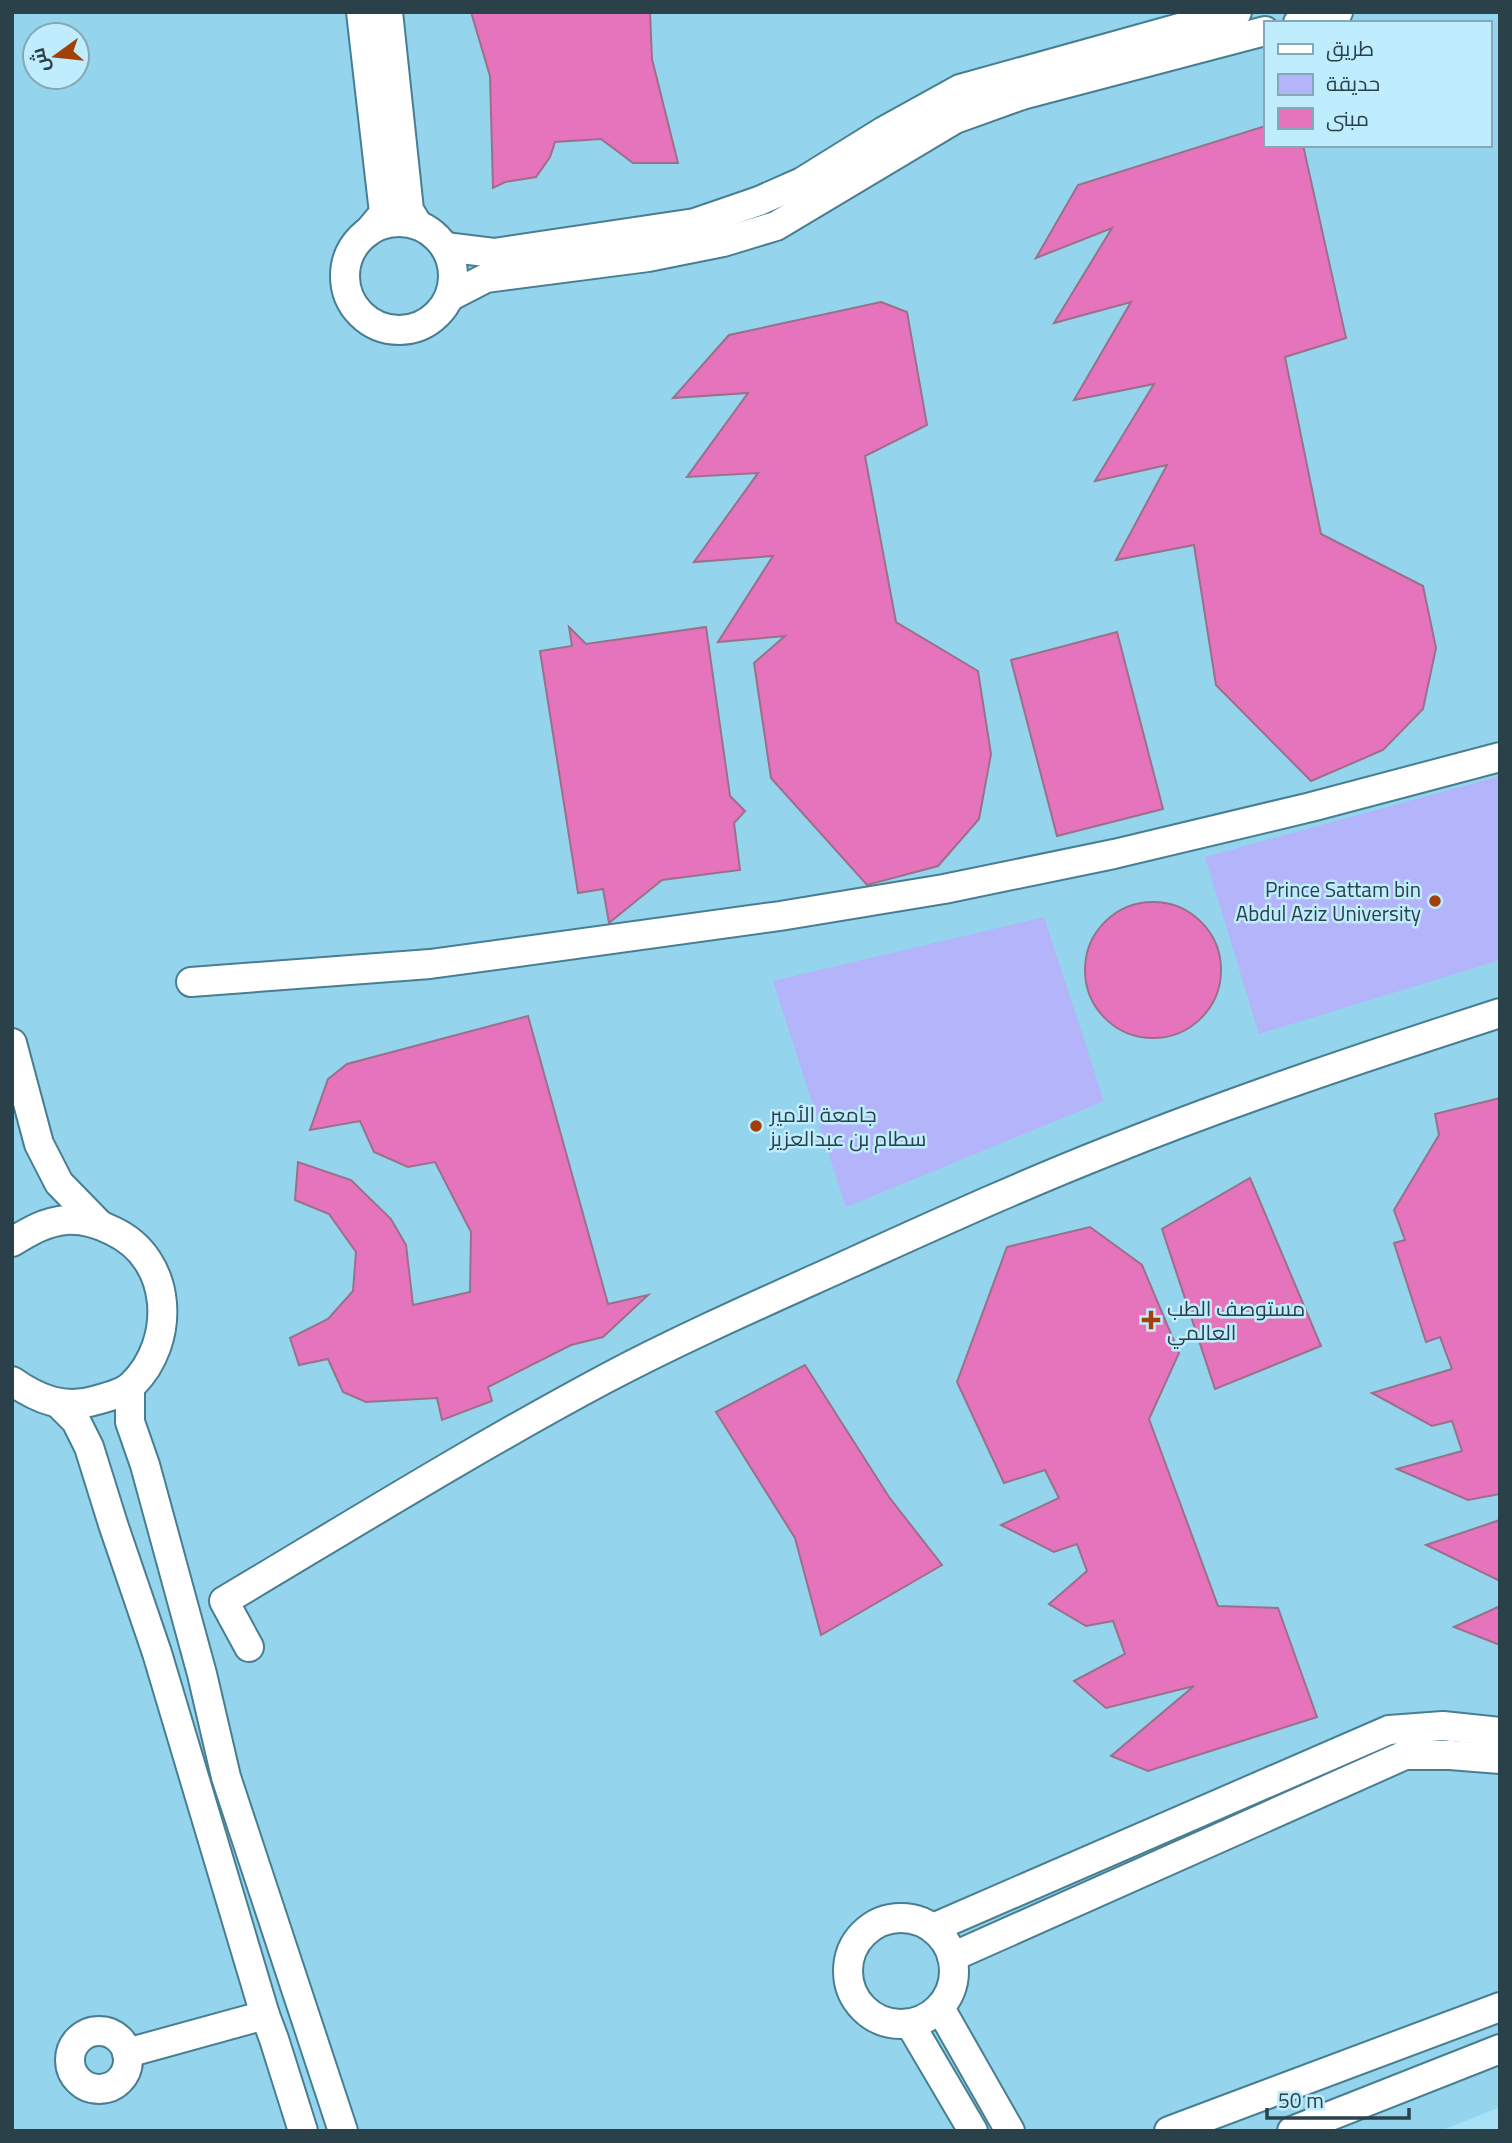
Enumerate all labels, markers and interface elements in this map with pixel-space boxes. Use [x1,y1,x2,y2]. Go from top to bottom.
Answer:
north arrow [21,21,91,91]
legend [1264,21,1491,147]
text: طريق [1326,32,1374,64]
text: ش [22,45,56,76]
text: حديقة [1326,67,1380,99]
text: مبنى [1326,102,1369,134]
place label: Prince Sattam bin Abdul Aziz University [1236,873,1421,929]
marker: Prince Sattam bin Abdul Aziz University [1427,893,1443,909]
place label: جامعة الأمير سطام بن عبدالعزيز [769,1098,926,1154]
marker: جامعة الأمير سطام بن عبدالعزيز [748,1118,764,1134]
place label: مستوصف الطب العالمي [1167,1292,1305,1349]
marker: مستوصف الطب العالمي [1141,1310,1161,1330]
scale bar [1267,2076,1409,2120]
text: 50 m [1278,2084,1324,2116]

